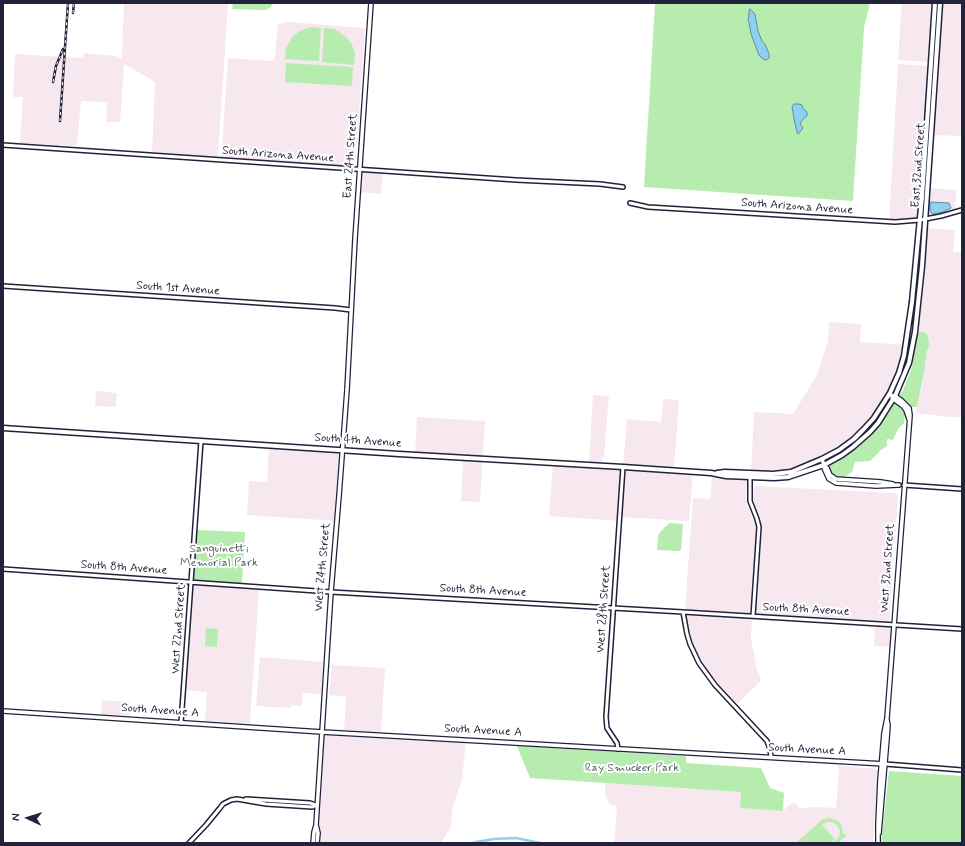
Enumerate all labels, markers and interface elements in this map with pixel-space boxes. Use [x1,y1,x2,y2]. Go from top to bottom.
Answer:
street label: East 24th Street [341,113,361,199]
street label: East 32nd Street [909,122,929,208]
street label: South Arizona Avenue [222,144,334,166]
street label: South Arizona Avenue [741,196,853,218]
street label: South 1st Avenue [136,279,220,299]
street label: South 4th Avenue [314,431,402,451]
street label: West 24th Street [312,522,334,612]
street label: West 32nd Street [878,523,898,613]
park label: Sanguinetti Memorial Park [180,542,258,570]
street label: South 8th Avenue [80,558,168,578]
street label: West 28th Street [594,565,614,653]
street label: South 8th Avenue [439,582,527,600]
street label: West 22nd Street [169,584,189,674]
street label: South 8th Avenue [762,601,850,619]
street label: South Avenue A [121,701,199,721]
street label: South Avenue A [444,722,522,740]
street label: South Avenue A [768,741,846,759]
park label: Ray Smucker Park [585,761,679,775]
north arrow [8,798,48,838]
text: N [9,813,23,821]

